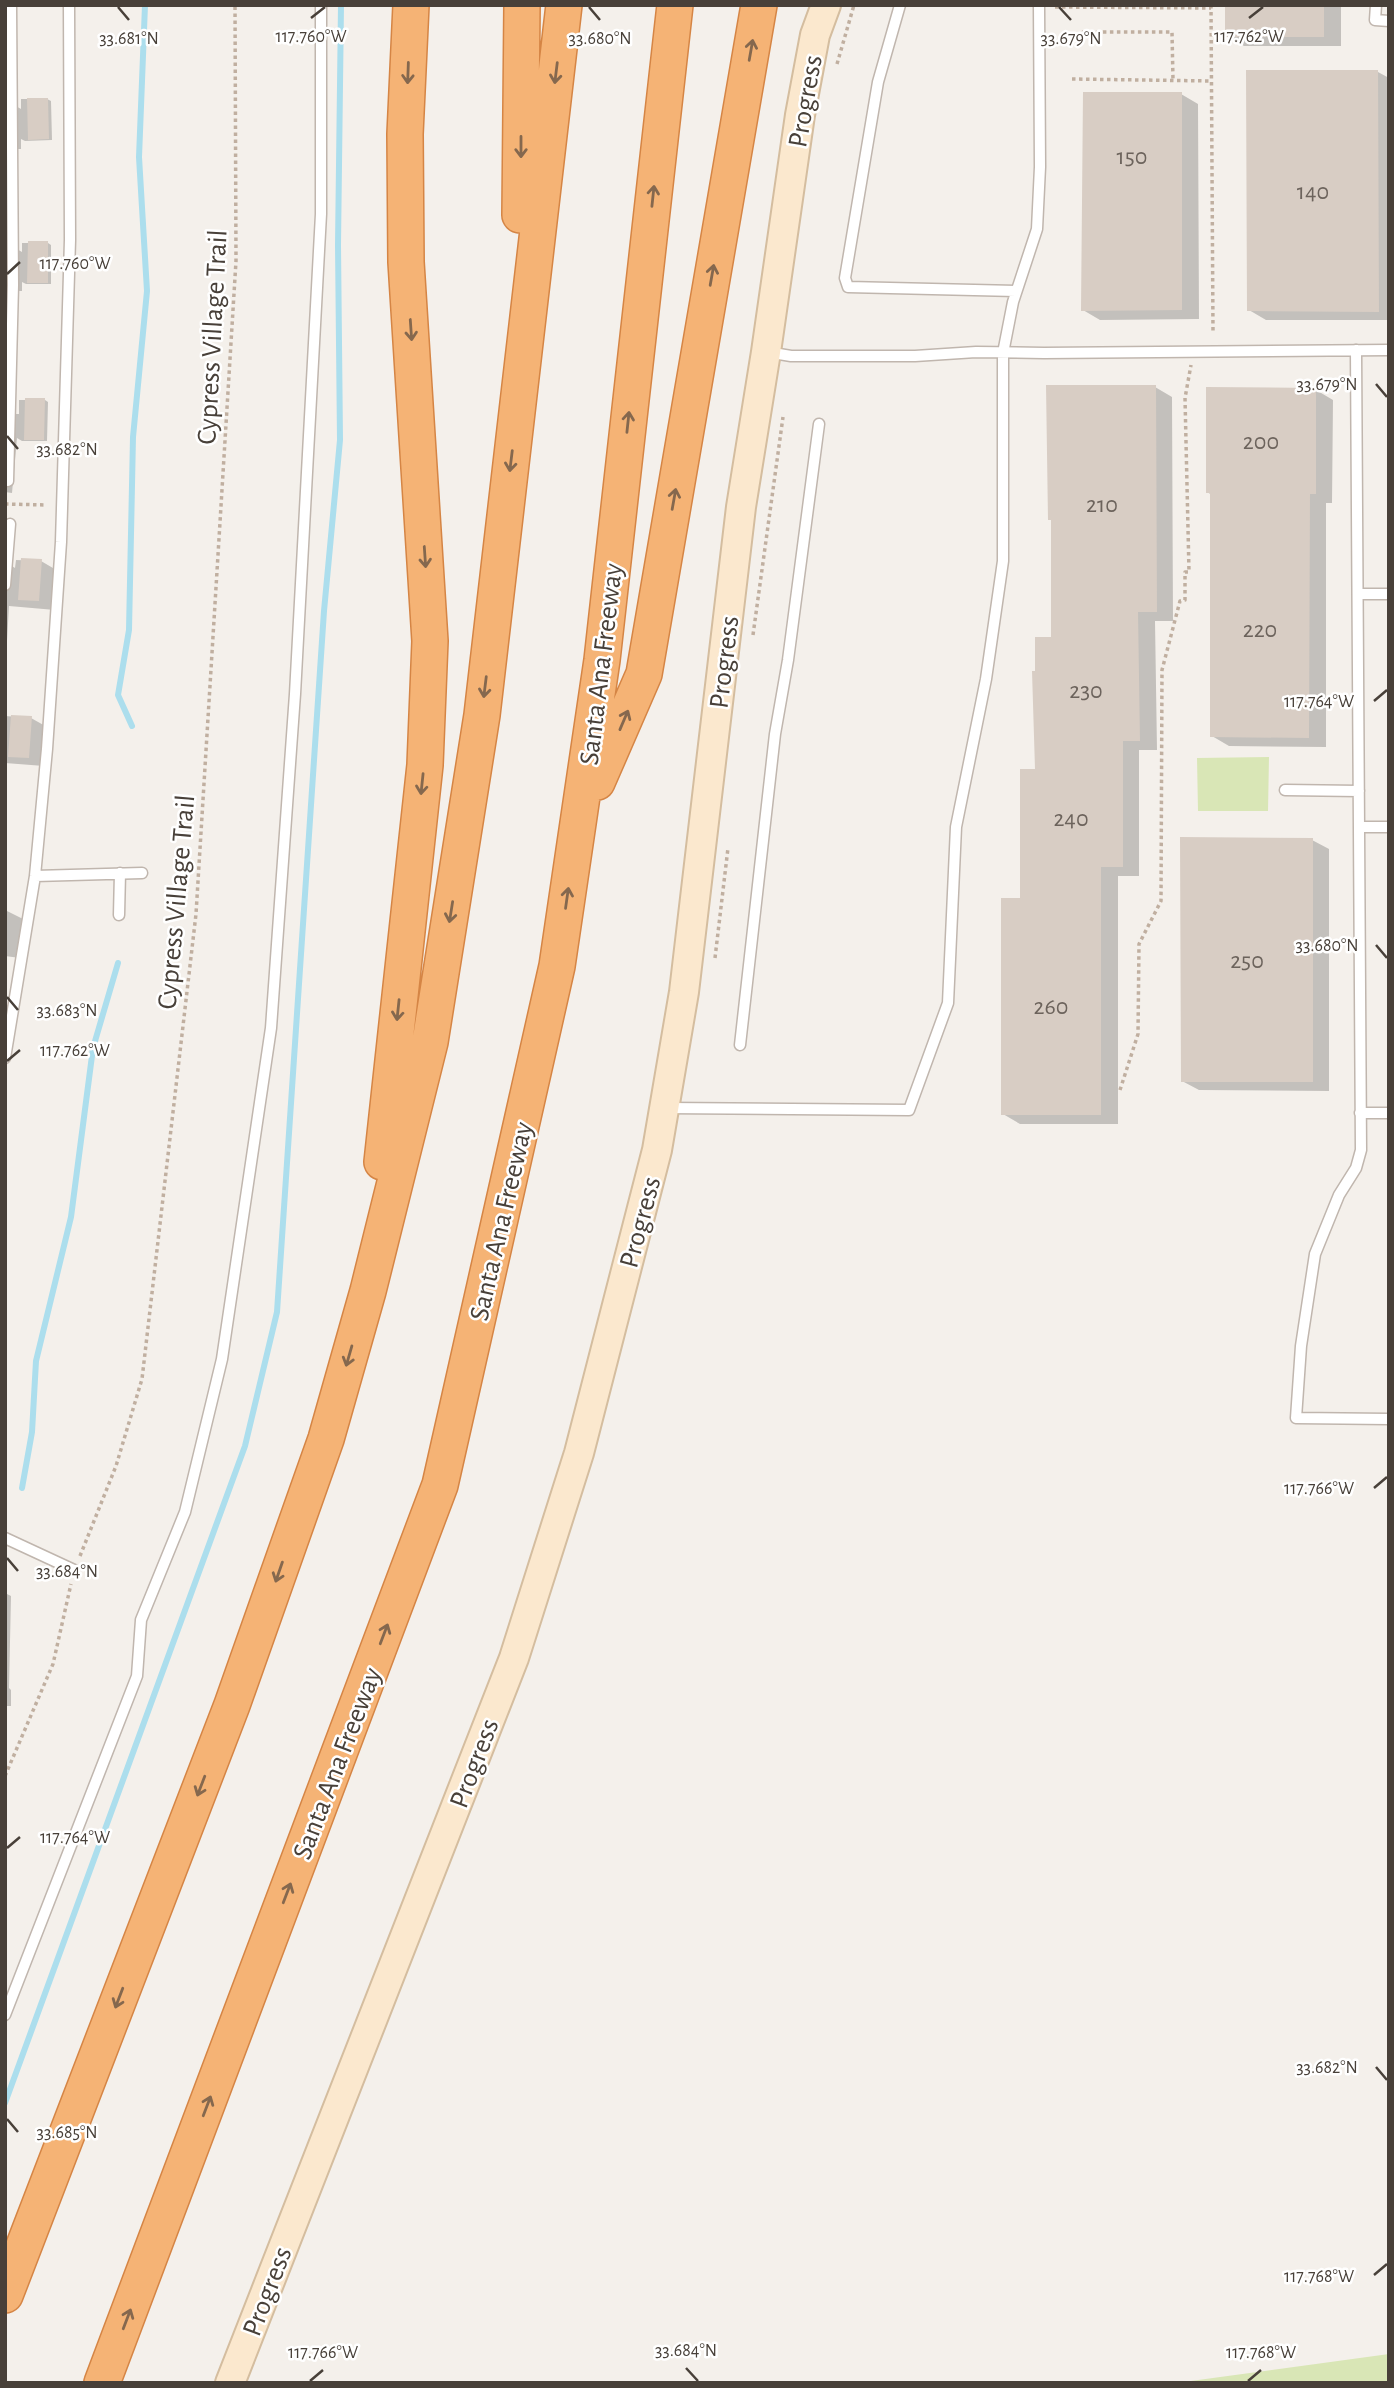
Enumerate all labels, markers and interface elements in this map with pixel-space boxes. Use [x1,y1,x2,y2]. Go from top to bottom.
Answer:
text: 117.760°W [275,28,347,46]
text: 117.762°W [1214,28,1284,46]
text: 33.681°N [99,30,159,48]
text: 33.680°N [568,30,632,48]
text: 33.679°N [1041,30,1101,48]
one-way arrow [745,39,758,62]
street label: Progress [784,53,828,150]
one-way arrow [550,61,563,84]
one-way arrow [401,62,414,85]
one-way arrow [514,135,528,158]
house number: 150 [1117,145,1147,169]
house number: 140 [1297,180,1329,204]
one-way arrow [647,185,660,208]
street label: Cypress Village Trail [193,229,233,445]
text: 117.760°W [39,255,111,273]
one-way arrow [706,264,719,287]
one-way arrow [404,318,417,341]
text: 33.679°N [1297,376,1357,394]
one-way arrow [622,411,635,434]
house number: 200 [1243,430,1279,454]
text: 33.682°N [36,441,98,459]
one-way arrow [505,449,518,472]
one-way arrow [668,488,681,511]
house number: 210 [1086,493,1118,517]
one-way arrow [419,545,432,568]
street label: Santa Ana Freeway [576,562,628,767]
street label: Progress [705,614,745,710]
house number: 220 [1243,618,1277,642]
one-way arrow [479,675,492,698]
house number: 230 [1069,679,1103,703]
text: 117.764°W [1284,693,1354,711]
one-way arrow [618,709,631,731]
one-way arrow [416,772,429,795]
street label: Cypress Village Trail [154,794,200,1011]
house number: 240 [1053,807,1089,831]
one-way arrow [561,887,574,910]
one-way arrow [444,900,457,923]
text: 33.680°N [1295,937,1359,955]
house number: 250 [1230,949,1264,973]
house number: 260 [1034,995,1068,1019]
one-way arrow [391,999,404,1021]
text: 33.683°N [37,1002,97,1020]
text: 117.762°W [40,1042,110,1060]
street label: Santa Ana Freeway [465,1119,538,1324]
street label: Progress [615,1174,667,1271]
one-way arrow [342,1345,355,1367]
text: 117.766°W [1284,1480,1354,1498]
one-way arrow [272,1561,284,1583]
text: 33.684°N [36,1563,98,1581]
one-way arrow [379,1624,392,1646]
street label: Santa Ana Freeway [288,1664,387,1864]
street label: Progress [445,1715,505,1812]
one-way arrow [194,1775,206,1797]
text: 117.764°W [40,1829,110,1847]
one-way arrow [282,1883,294,1905]
one-way arrow [112,1987,125,2009]
text: 33.682°N [1296,2059,1358,2077]
one-way arrow [201,2096,214,2117]
text: 33.685°N [36,2124,98,2142]
street label: Progress [238,2243,298,2340]
text: 117.768°W [1284,2268,1354,2286]
one-way arrow [121,2308,134,2330]
text: 33.684°N [655,2342,717,2360]
text: 117.766°W [288,2344,358,2362]
text: 117.768°W [1226,2344,1296,2362]

